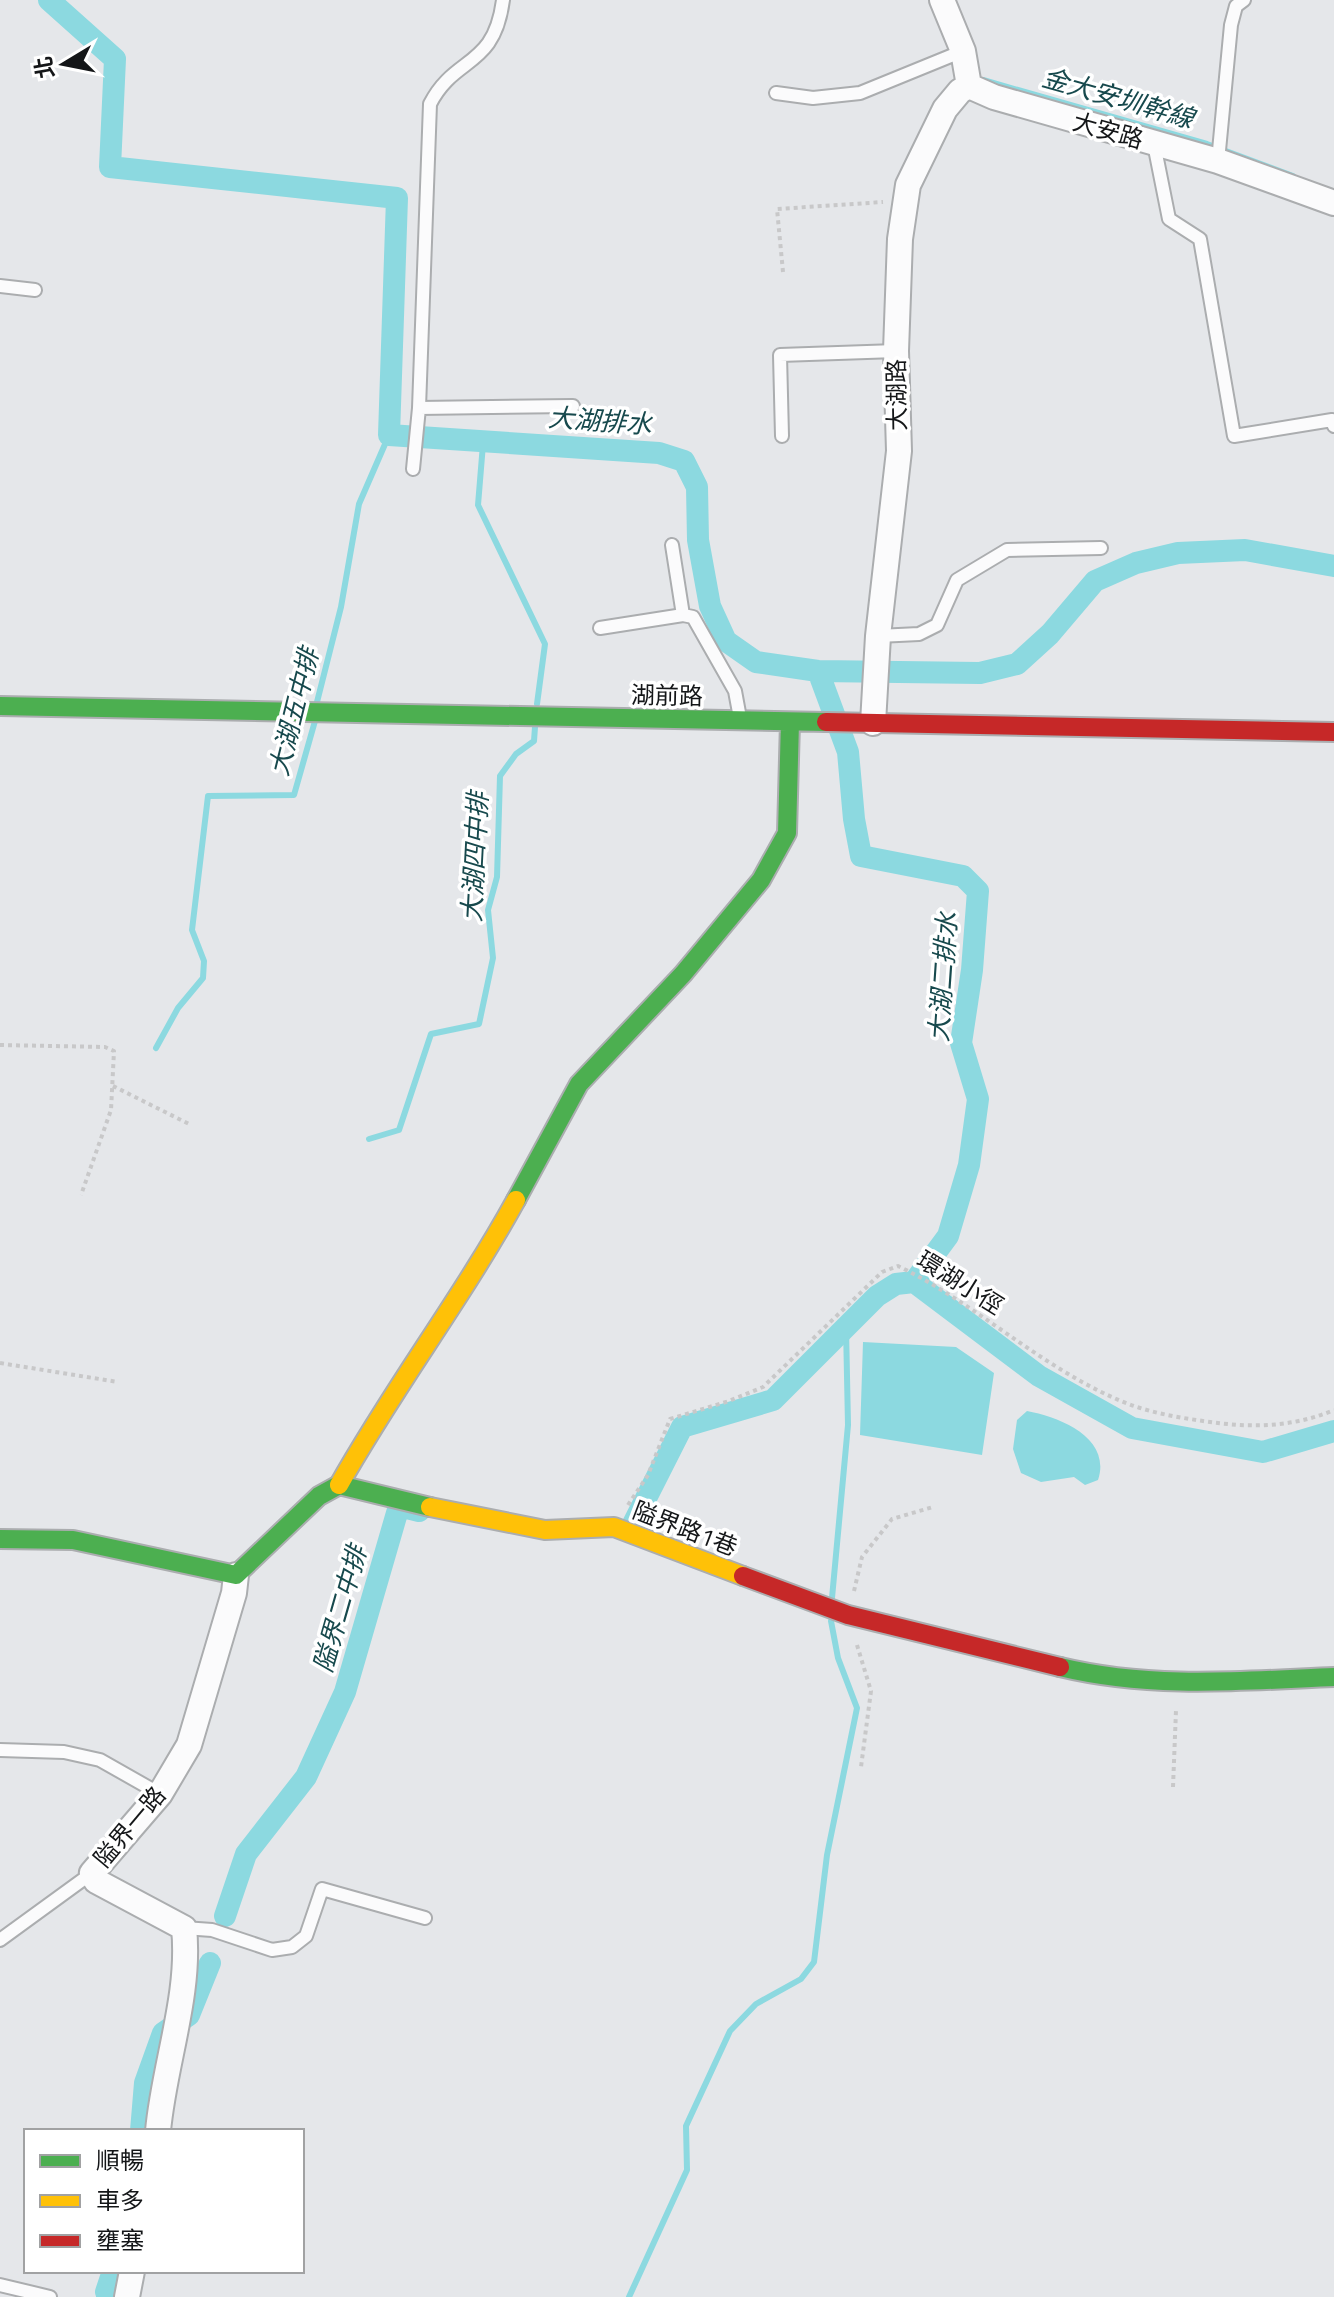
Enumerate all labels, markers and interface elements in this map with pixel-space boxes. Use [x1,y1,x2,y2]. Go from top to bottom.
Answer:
north arrow [24,24,104,104]
text: 北 [26,54,63,81]
water label: 金大安圳幹線 [1038,57,1201,139]
street label: 大安路 [1069,103,1148,157]
street label: 大湖路 [877,359,915,431]
water label: 大湖排水 [547,397,654,444]
water label: 大湖五中排 [259,641,329,780]
street label: 湖前路 [631,676,703,714]
water label: 大湖四中排 [452,788,498,923]
water label: 大湖二排水 [919,910,967,1043]
street label: 環湖小徑 [910,1241,1011,1323]
street label: 隘界路1巷 [628,1492,743,1564]
water label: 隘界二中排 [303,1538,377,1677]
street label: 隘界一路 [85,1778,174,1875]
legend [24,2129,304,2273]
text: 順暢 [96,2142,144,2178]
text: 車多 [96,2182,144,2218]
text: 壅塞 [96,2222,144,2258]

